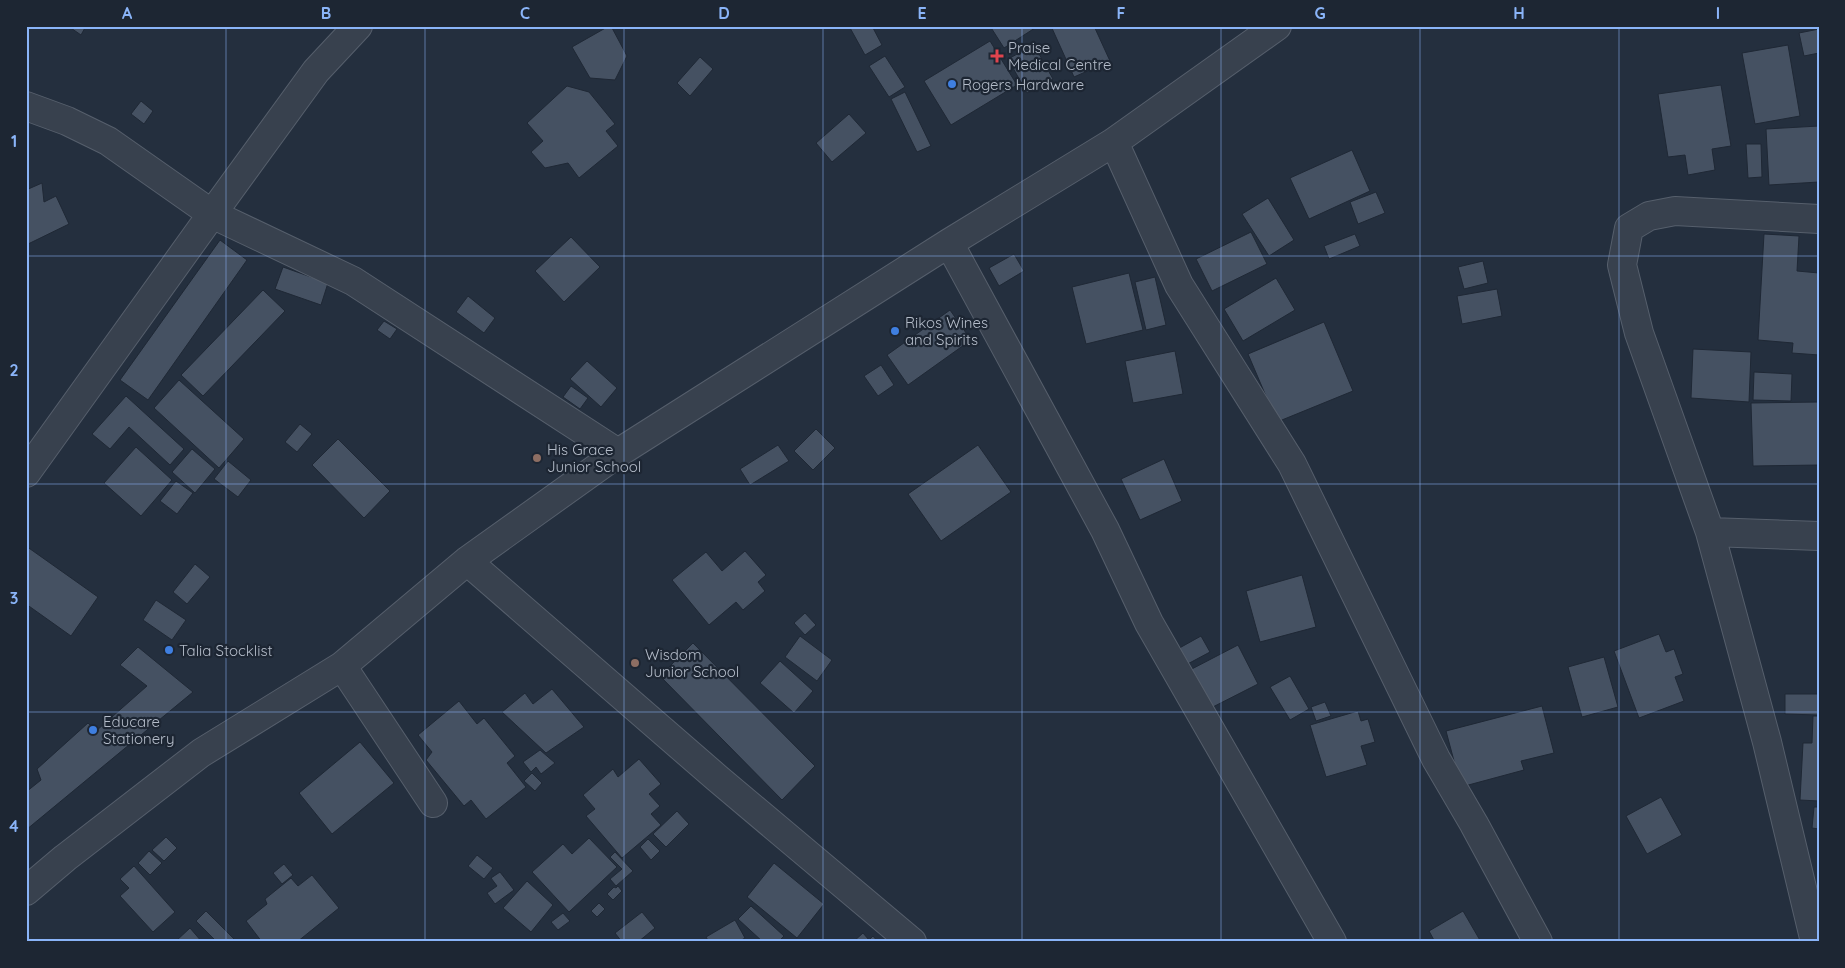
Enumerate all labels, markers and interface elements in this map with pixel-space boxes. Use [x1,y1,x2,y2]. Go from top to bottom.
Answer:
text: A [122,3,133,23]
text: B [321,3,331,23]
text: C [520,3,530,23]
text: D [718,3,730,23]
text: E [917,3,927,23]
text: F [1117,3,1126,23]
text: G [1314,3,1326,23]
text: H [1513,3,1525,23]
text: I [1716,3,1720,23]
place label: Praise Medical Centre [1008,38,1112,74]
marker: Praise Medical Centre [990,49,1004,63]
place label: Rogers Hardware [962,75,1084,94]
marker: Rogers Hardware [946,78,958,90]
text: 1 [11,131,17,151]
place label: Rikos Wines and Spirits [905,313,988,349]
marker: Rikos Wines and Spirits [889,325,901,337]
text: 2 [9,360,19,380]
place label: His Grace Junior School [547,440,641,476]
marker: His Grace Junior School [531,452,543,464]
text: 3 [10,588,18,608]
place label: Talia Stocklist [179,641,273,660]
marker: Talia Stocklist [163,644,175,656]
place label: Wisdom Junior School [645,645,739,681]
marker: Wisdom Junior School [629,657,641,669]
place label: Educare Stationery [103,712,174,748]
marker: Educare Stationery [87,724,99,736]
text: 4 [9,816,19,836]

